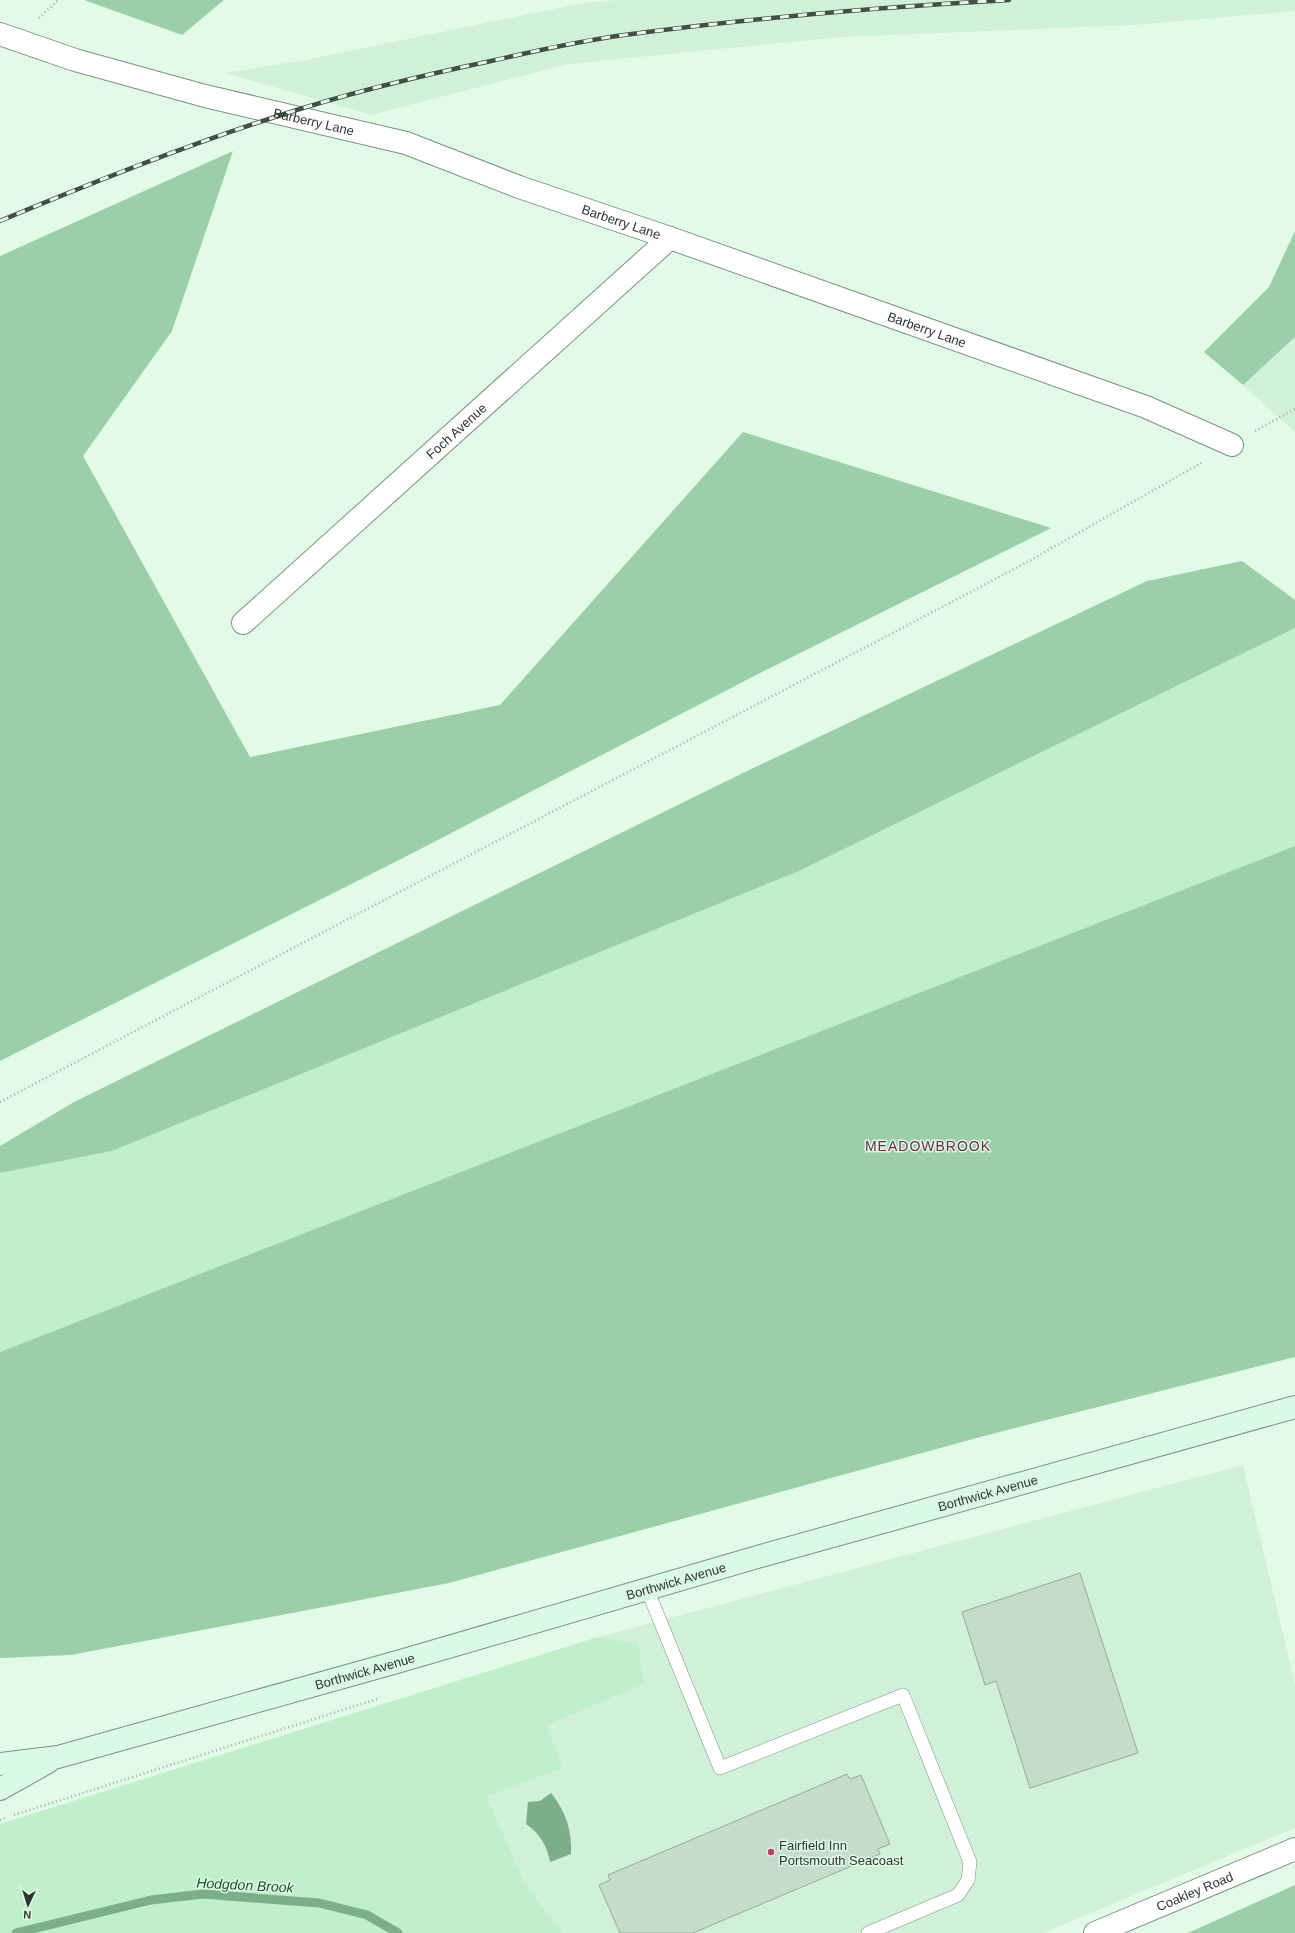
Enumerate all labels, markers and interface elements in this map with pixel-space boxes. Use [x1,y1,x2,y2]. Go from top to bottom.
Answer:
street label: Barberry Lane [272,105,356,139]
street label: Barberry Lane [580,202,663,242]
street label: Barberry Lane [885,309,968,351]
street label: Foch Avenue [423,400,490,462]
district label: MEADOWBROOK [865,1138,991,1154]
street label: Borthwick Avenue [936,1472,1040,1514]
street label: Borthwick Avenue [624,1560,728,1603]
street label: Borthwick Avenue [313,1650,417,1693]
place label: Fairfield Inn Portsmouth Seacoast [779,1838,904,1868]
marker: Fairfield Inn Portsmouth Seacoast [766,1847,776,1857]
street label: Coakley Road [1154,1869,1235,1914]
water label: Hodgdon Brook [196,1874,295,1896]
north arrow [8,1885,48,1925]
text: N [23,1909,32,1921]

